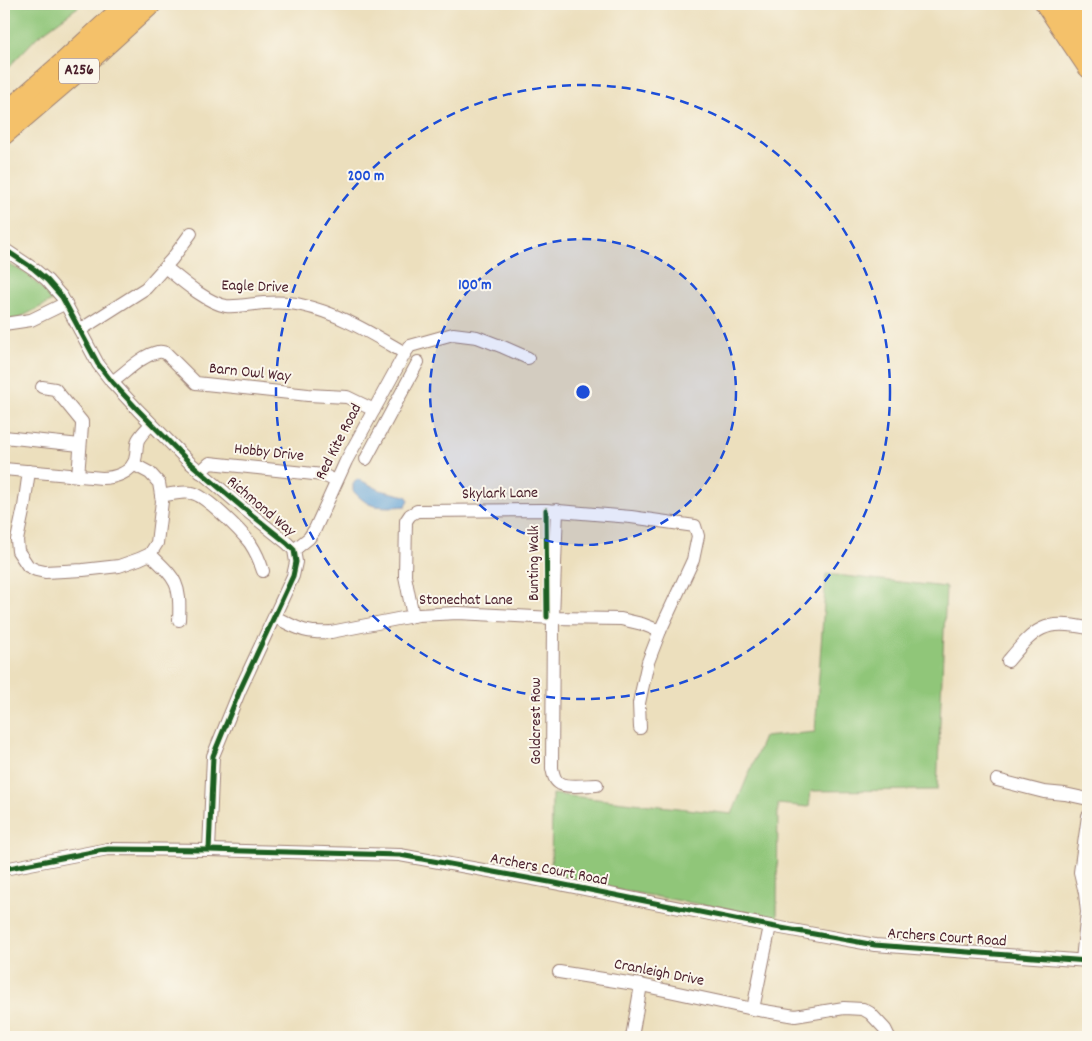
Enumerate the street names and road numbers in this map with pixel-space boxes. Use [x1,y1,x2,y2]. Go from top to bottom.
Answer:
road number: A256 [59,58,99,84]
street label: Eagle Drive [221,274,289,300]
street label: Barn Owl Way [208,357,293,389]
street label: Red Kite Road [310,400,368,484]
street label: Hobby Drive [233,438,305,468]
street label: Richmond Way [221,471,301,543]
street label: Skylark Lane [462,482,538,506]
street label: Bunting Walk [523,525,546,601]
street label: Stonechat Lane [419,589,513,612]
street label: Goldcrest Row [525,677,548,765]
street label: Archers Court Road [488,847,610,893]
street label: Archers Court Road [887,922,1007,954]
street label: Cranleigh Drive [612,953,706,993]

